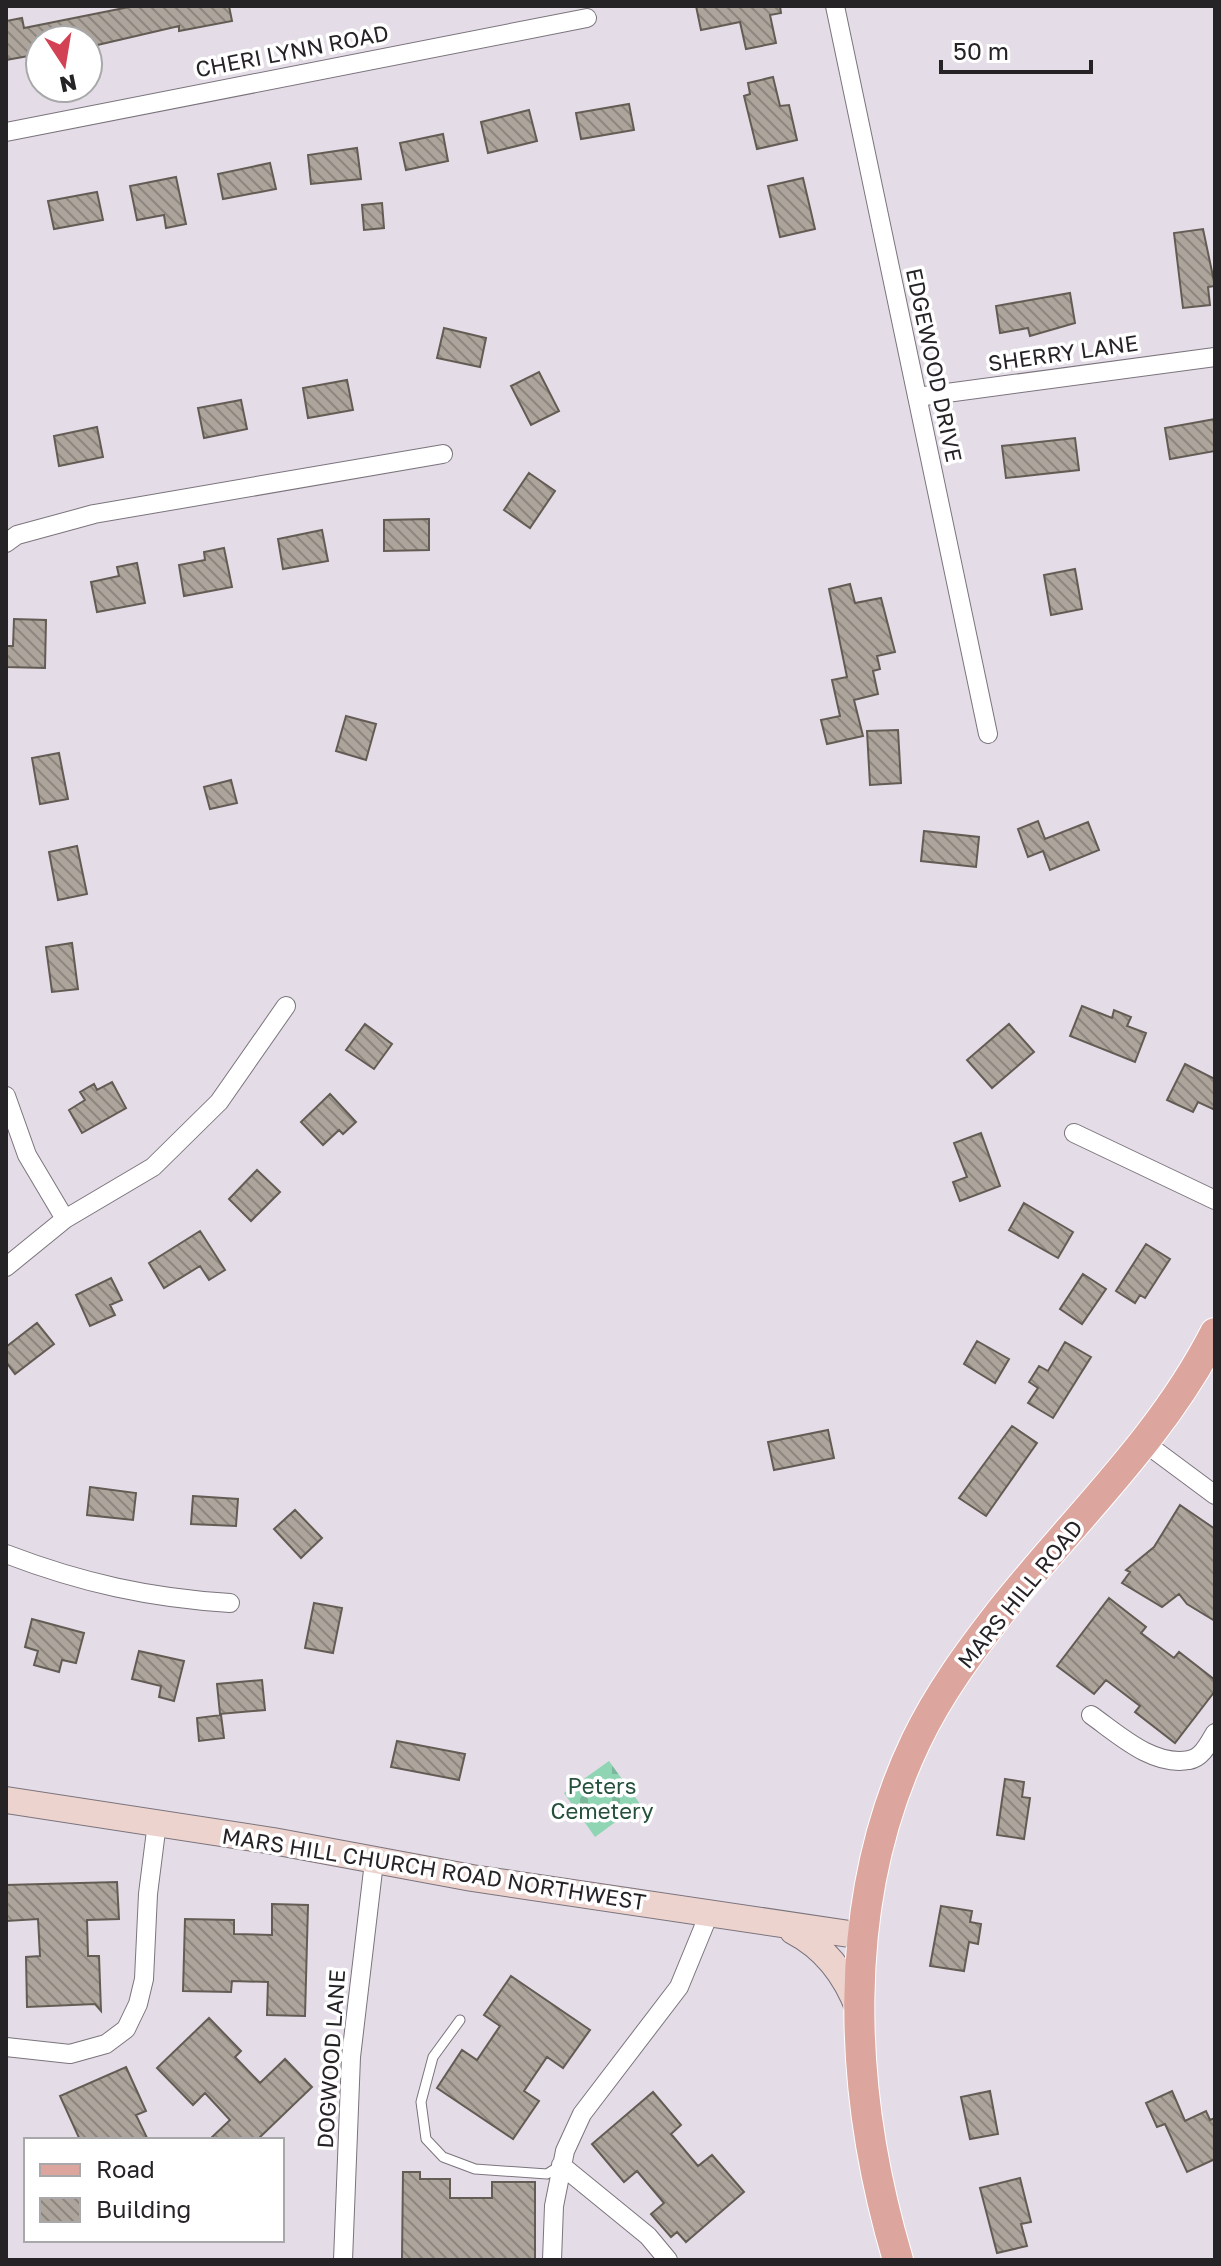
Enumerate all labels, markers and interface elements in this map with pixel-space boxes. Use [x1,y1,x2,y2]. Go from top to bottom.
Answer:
street label: CHERI LYNN ROAD [193,19,391,82]
north arrow [24,24,104,104]
scale bar [941,24,1091,74]
text: 50 m [953,36,1009,65]
text: N [57,69,79,99]
street label: EDGEWOOD DRIVE [901,265,968,464]
street label: SHERRY LANE [986,329,1140,376]
street label: MARS HILL ROAD [951,1514,1088,1673]
park label: Peters Cemetery [550,1772,654,1824]
street label: MARS HILL CHURCH ROAD NORTHWEST [220,1822,648,1915]
street label: DOGWOOD LANE [311,1969,350,2149]
legend [24,2138,284,2242]
text: Road [96,2154,155,2183]
text: Building [96,2194,191,2223]

